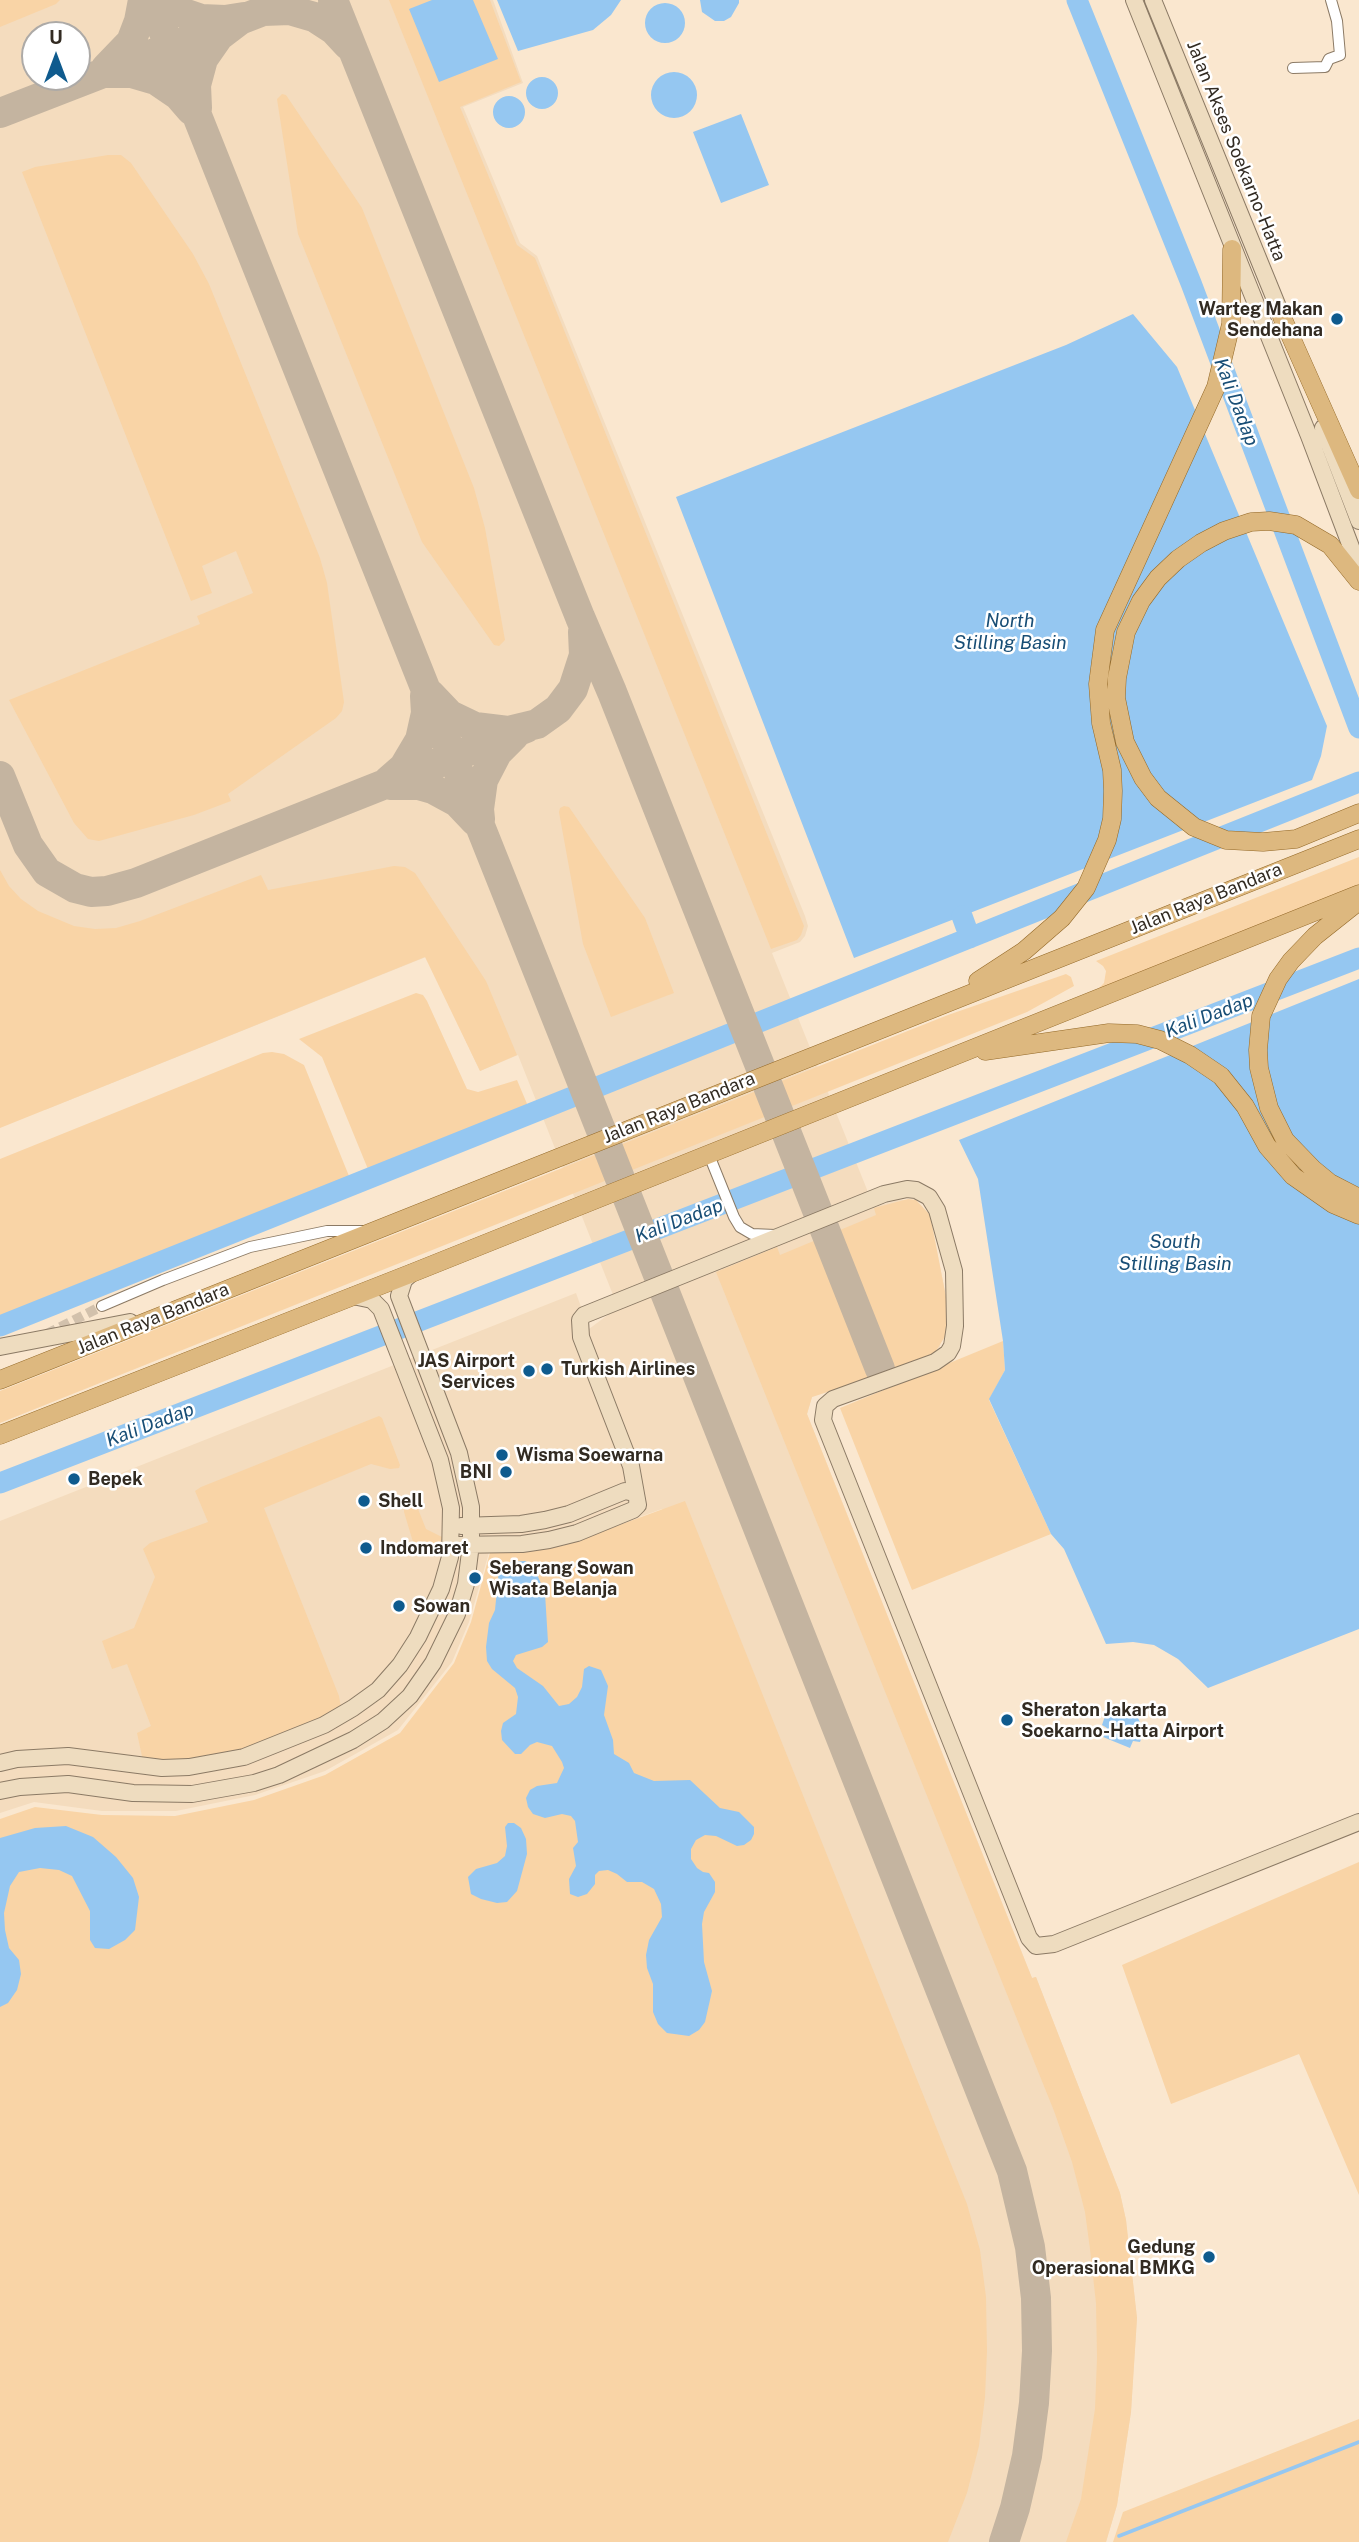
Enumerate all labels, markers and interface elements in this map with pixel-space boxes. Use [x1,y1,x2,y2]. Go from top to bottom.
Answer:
north arrow [21,21,91,91]
text: U [49,26,63,48]
street label: Jalan Akses Soekarno-Hatta [1182,38,1290,264]
place label: Warteg Makan Sendehana [1198,298,1323,340]
marker: Warteg Makan Sendehana [1329,311,1345,327]
water label: Kali Dadap [1209,355,1263,449]
water label: North Stilling Basin [953,610,1067,654]
street label: Jalan Raya Bandara [1127,859,1285,939]
water label: Kali Dadap [1162,989,1256,1043]
street label: Jalan Raya Bandara [600,1068,758,1148]
water label: Kali Dadap [632,1194,726,1248]
water label: South Stilling Basin [1118,1231,1232,1275]
street label: Jalan Raya Bandara [74,1279,232,1359]
place label: JAS Airport Services [418,1350,515,1392]
place label: Turkish Airlines [561,1358,695,1380]
marker: Turkish Airlines [539,1361,555,1377]
marker: JAS Airport Services [521,1363,537,1379]
water label: Kali Dadap [103,1398,197,1452]
place label: Wisma Soewarna [516,1444,663,1466]
marker: Wisma Soewarna [494,1447,510,1463]
place label: BNI [460,1461,492,1483]
marker: BNI [498,1464,514,1480]
place label: Bepek [88,1468,143,1490]
marker: Bepek [66,1471,82,1487]
place label: Shell [378,1490,423,1512]
marker: Shell [356,1493,372,1509]
place label: Indomaret [380,1537,469,1559]
marker: Indomaret [358,1540,374,1556]
place label: Seberang Sowan Wisata Belanja [489,1557,634,1600]
marker: Seberang Sowan Wisata Belanja [467,1570,483,1586]
place label: Sowan [413,1595,470,1617]
marker: Sowan [391,1598,407,1614]
place label: Sheraton Jakarta Soekarno-Hatta Airport [1021,1699,1224,1742]
marker: Sheraton Jakarta Soekarno-Hatta Airport [999,1712,1015,1728]
place label: Gedung Operasional BMKG [1032,2236,1195,2278]
marker: Gedung Operasional BMKG [1201,2249,1217,2265]

